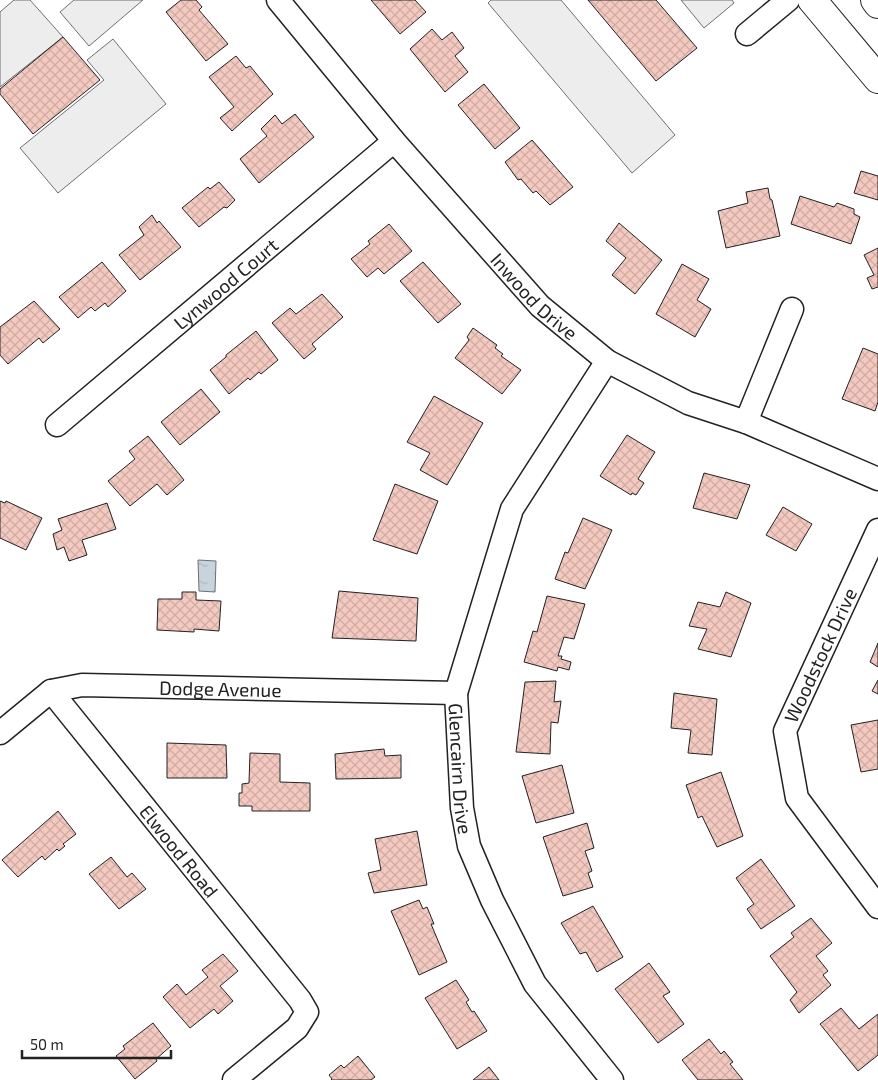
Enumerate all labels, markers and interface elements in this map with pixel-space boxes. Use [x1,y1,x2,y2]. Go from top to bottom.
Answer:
street label: Lynwood Court [168,233,282,334]
street label: Inwood Drive [487,248,583,344]
street label: Woodstock Drive [779,584,861,726]
street label: Dodge Avenue [159,675,282,701]
street label: Glencairn Drive [445,703,478,836]
street label: Elwood Road [135,800,224,902]
scale bar [22,1028,171,1060]
text: 50 m [30,1035,64,1053]

